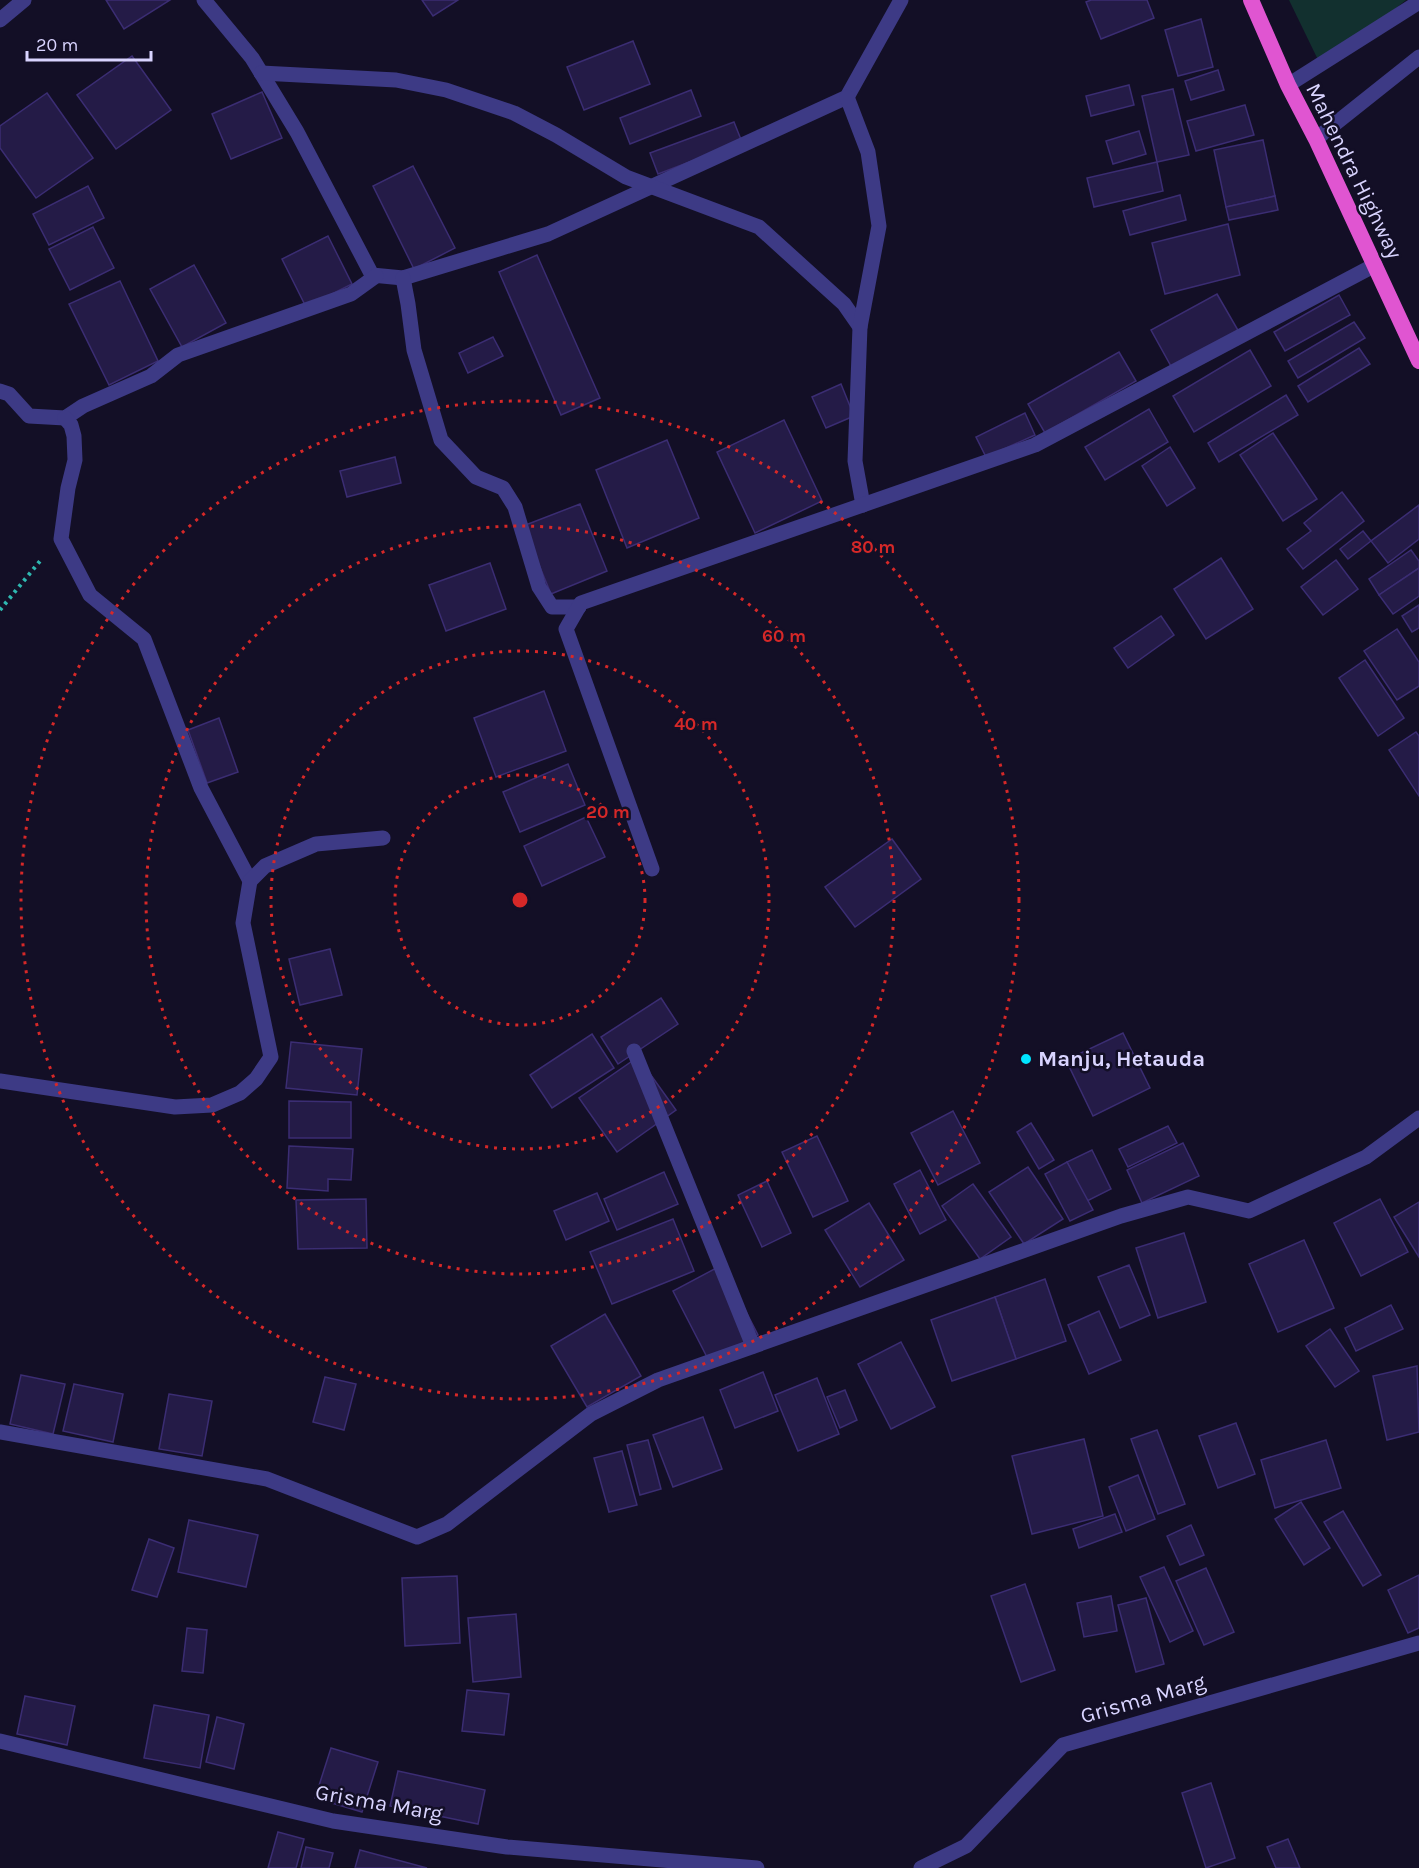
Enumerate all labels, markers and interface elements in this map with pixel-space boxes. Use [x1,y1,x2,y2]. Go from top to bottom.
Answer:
scale bar [27,24,152,62]
text: 20 m [36,34,78,56]
street label: Mahendra Highway [1300,79,1408,263]
text: 80 m [851,536,895,558]
text: 60 m [762,625,806,647]
text: 40 m [674,713,718,735]
text: 20 m [586,801,630,823]
centre of rings [510,890,530,910]
place label: Manju, Hetauda [1038,1046,1205,1072]
marker: Manju, Hetauda [1019,1052,1033,1066]
street label: Grisma Marg [1077,1669,1209,1729]
street label: Grisma Marg [313,1779,445,1827]

